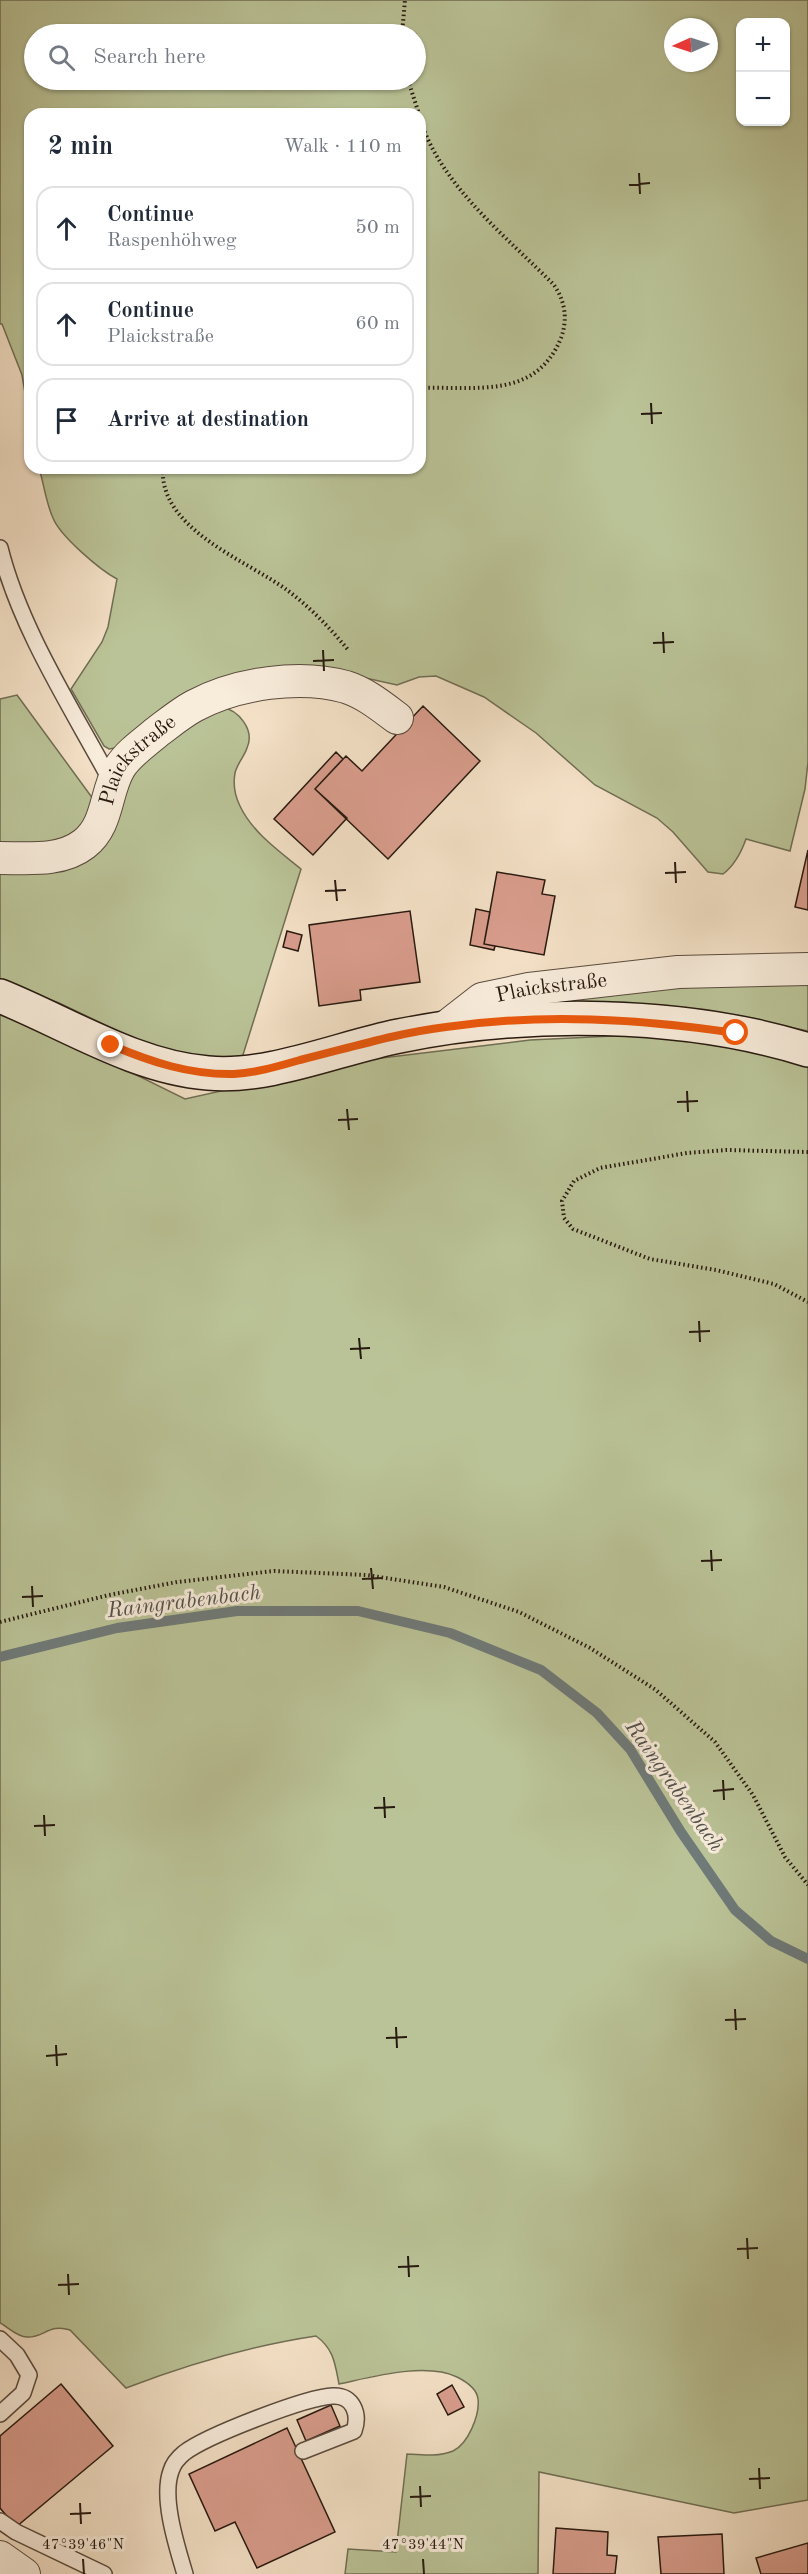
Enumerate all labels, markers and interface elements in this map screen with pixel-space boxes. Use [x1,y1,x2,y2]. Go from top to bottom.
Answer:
north arrow [664,18,718,72]
map controls [736,18,790,126]
button: + [736,18,790,72]
search box [24,24,426,90]
icon: search [45,41,78,74]
text: Search here [93,46,206,68]
button: − [736,72,790,126]
text: 2 min [48,134,113,160]
text: Walk · 110 m [283,137,402,157]
text: Continue [107,204,194,226]
icon: ahead [50,212,83,245]
text: 50 m [355,218,400,238]
text: Raspenhöhweg [107,231,236,251]
text: Continue [107,300,194,322]
icon: ahead [50,308,83,341]
text: 60 m [355,314,400,334]
text: Plaickstraße [107,327,214,347]
icon: arrive [50,404,83,437]
text: Arrive at destination [107,409,309,431]
street label: Plaickstraße [96,711,180,808]
street label: Plaickstraße [494,970,608,1006]
route start [722,1019,748,1045]
route end [97,1031,123,1057]
water label: Raingrabenbach [105,1582,262,1622]
water label: Raingrabenbach [620,1716,727,1856]
text: 47°39'46"N [42,2538,124,2553]
text: 47°39'44"N [382,2538,464,2553]

